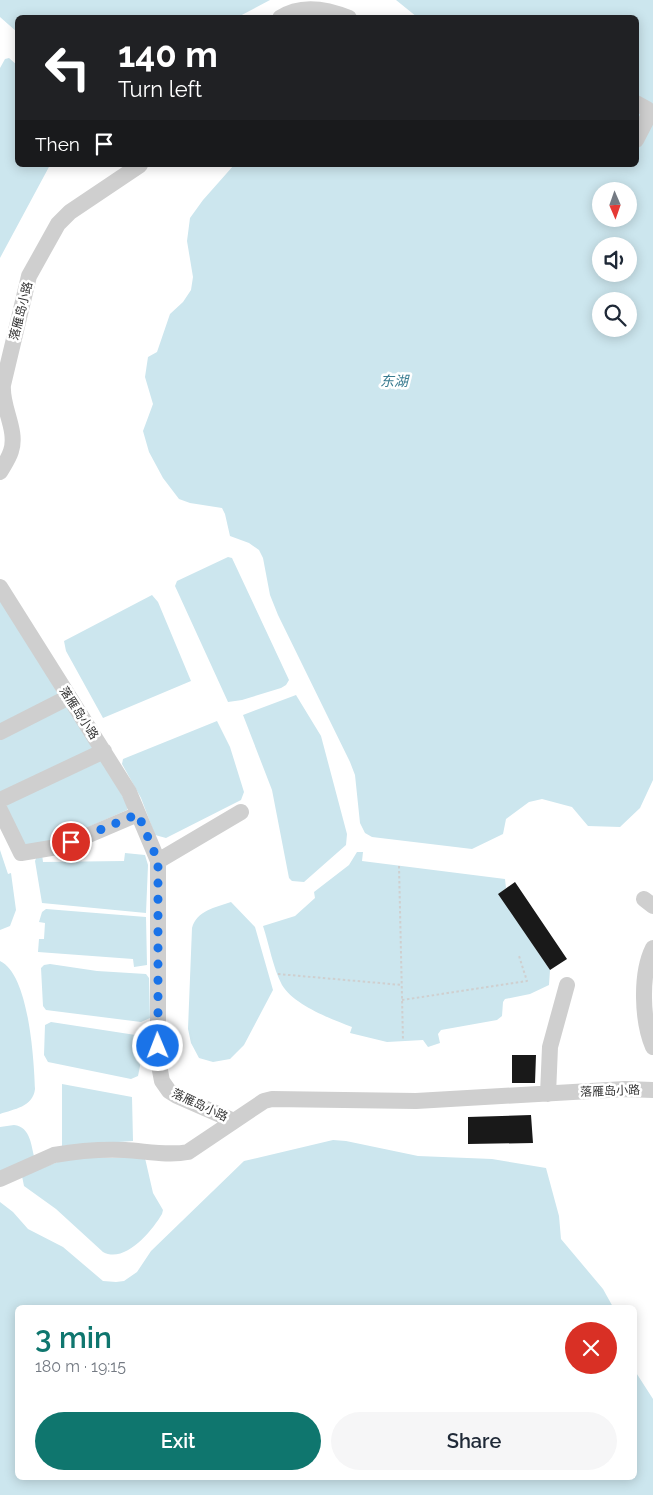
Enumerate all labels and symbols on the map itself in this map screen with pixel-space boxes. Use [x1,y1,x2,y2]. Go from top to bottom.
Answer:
north arrow [592,182,638,228]
street label: 落雁岛小路 [7,280,35,342]
water label: 东湖 [380,373,410,389]
street label: 落雁岛小路 [57,684,101,742]
pin [50,821,92,863]
position arrow [131,1019,183,1071]
street label: 落雁岛小路 [580,1083,640,1099]
street label: 落雁岛小路 [170,1086,230,1124]

